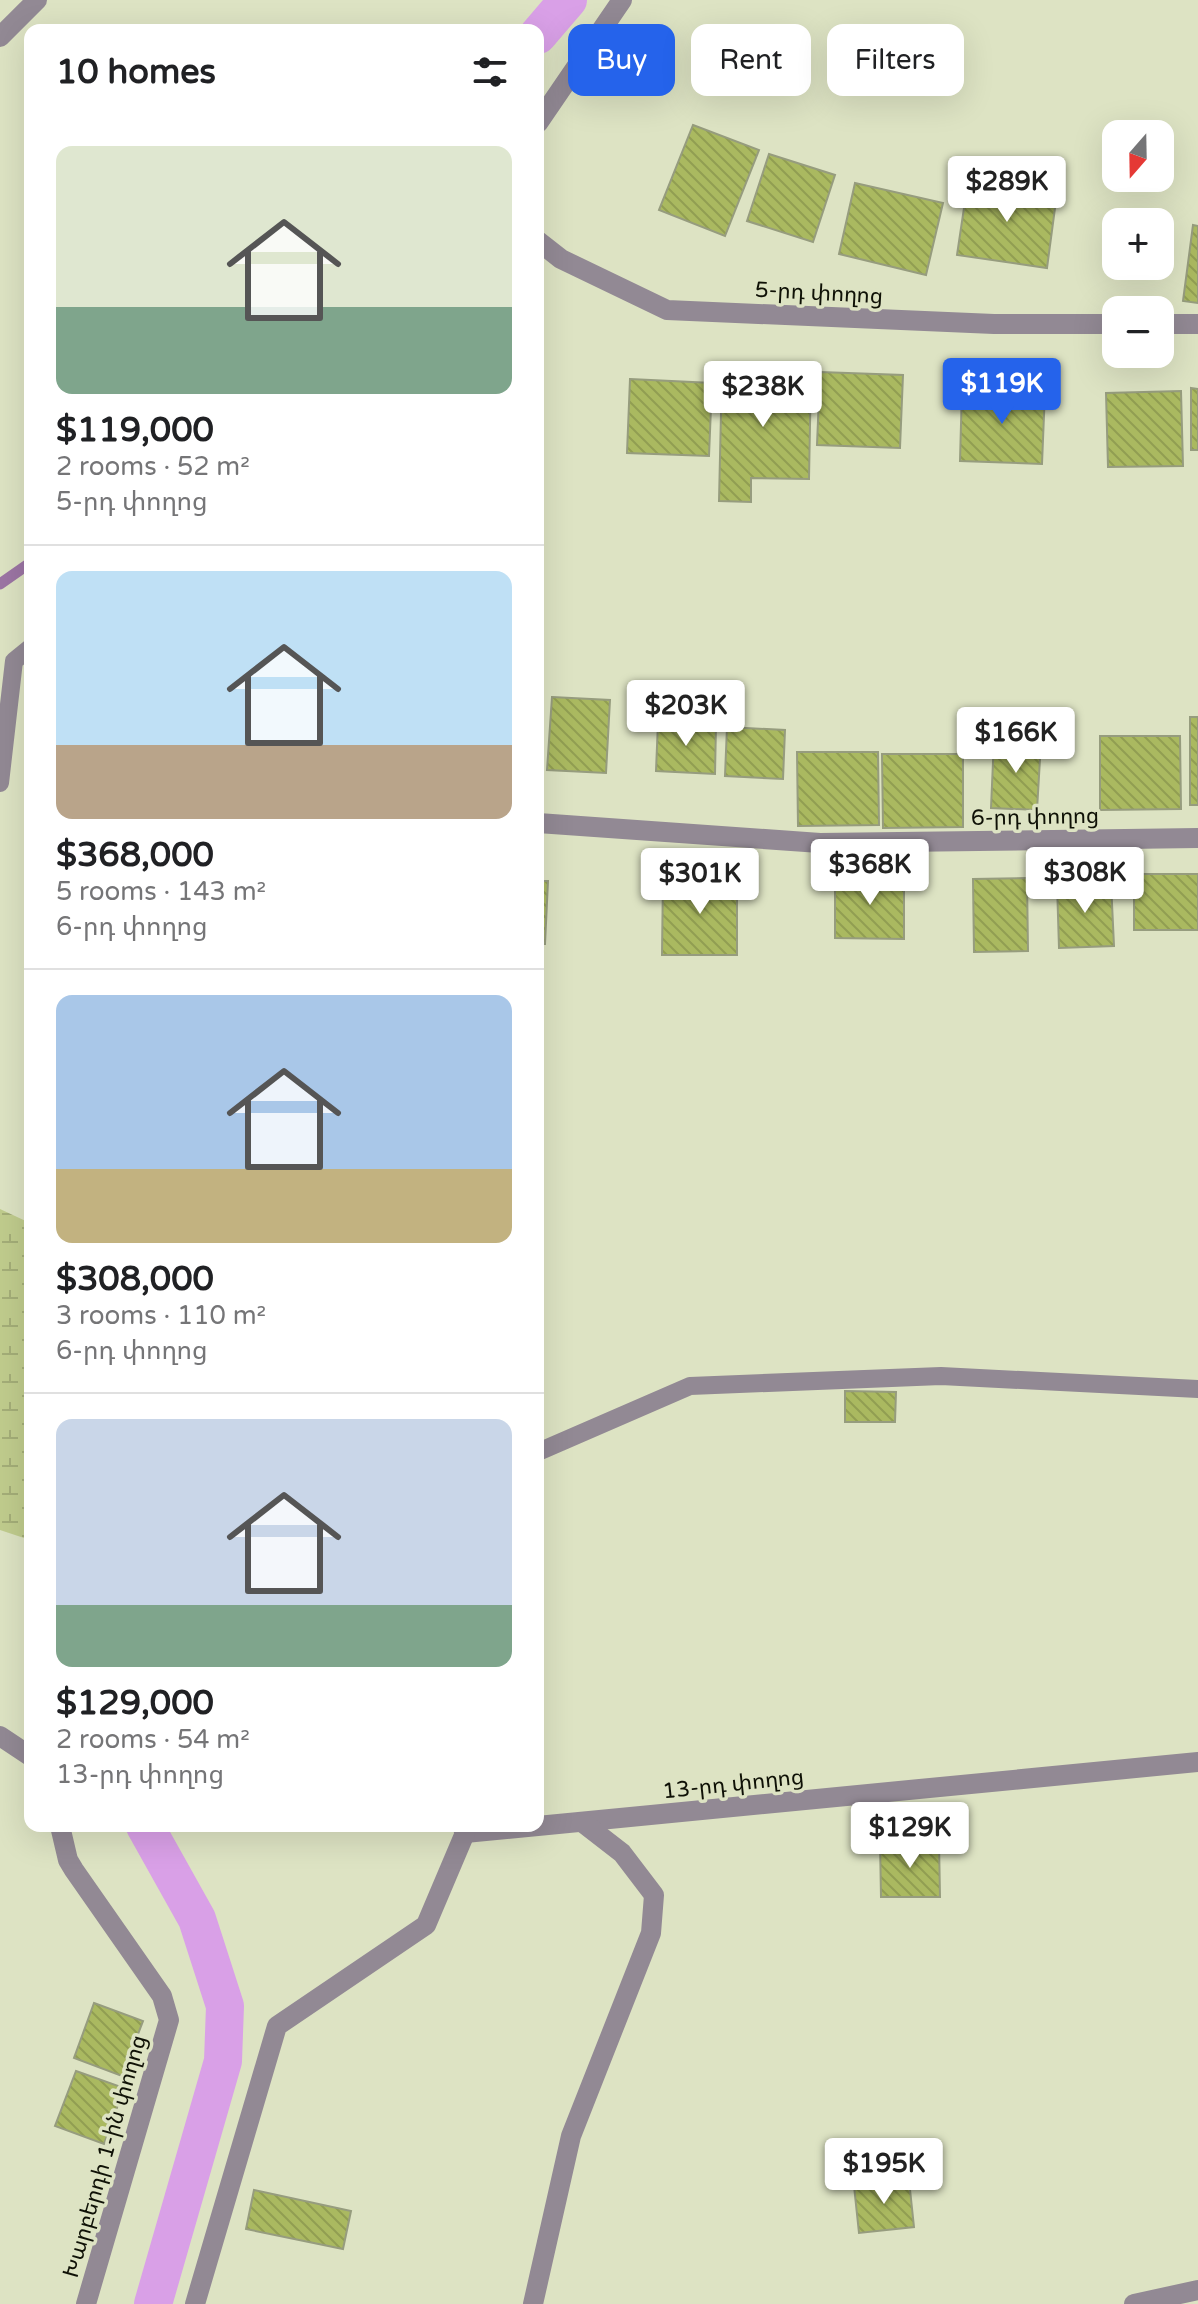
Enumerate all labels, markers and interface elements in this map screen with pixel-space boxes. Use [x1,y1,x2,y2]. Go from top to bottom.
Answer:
chip: Buy [568,24,675,96]
chip: Rent [691,24,811,96]
chip: Filters [827,24,964,96]
icon: filters [468,50,512,94]
text: 10 homes [56,52,216,93]
north arrow [1102,120,1174,192]
map controls [1102,120,1174,368]
pin: $289K [951,156,1063,224]
text: $289K [966,166,1048,197]
icon: home [212,198,356,342]
button: + [1102,208,1174,280]
street label: 5-րդ փողոց [754,277,884,309]
button: − [1102,296,1174,368]
pin: $119K [946,358,1058,426]
pin: $238K [707,361,819,429]
text: $119K [961,368,1043,399]
text: $238K [722,371,804,402]
text: $119,000 [56,410,214,451]
text: 2 rooms · 52 m² [56,451,250,482]
text: 5-րդ փողոց [56,486,208,517]
icon: home [212,623,356,767]
pin: $203K [630,680,742,748]
text: $203K [645,690,727,721]
pin: $166K [960,707,1072,775]
text: $166K [975,717,1057,748]
street label: 6-րդ փողոց [971,803,1099,831]
text: $368,000 [56,835,214,876]
pin: $368K [814,839,926,907]
pin: $308K [1029,847,1141,915]
pin: $301K [644,848,756,916]
text: $368K [829,849,911,880]
text: $308K [1044,857,1126,888]
text: $301K [659,858,741,889]
text: 5 rooms · 143 m² [56,876,266,907]
text: 6-րդ փողոց [56,911,208,942]
icon: home [212,1047,356,1191]
text: $308,000 [56,1259,214,1300]
text: 3 rooms · 110 m² [56,1300,266,1331]
text: 6-րդ փողոց [56,1335,208,1366]
icon: home [212,1471,356,1615]
text: $129,000 [56,1683,214,1724]
text: 2 rooms · 54 m² [56,1724,250,1755]
text: 13-րդ փողոց [56,1759,224,1790]
street label: 13-րդ փողոց [661,1764,805,1804]
pin: $129K [854,1802,966,1870]
text: $129K [869,1812,951,1843]
street label: Խարբերդի 1-ին փողոց [58,2032,152,2281]
pin: $195K [828,2138,940,2206]
text: $195K [843,2148,925,2179]

